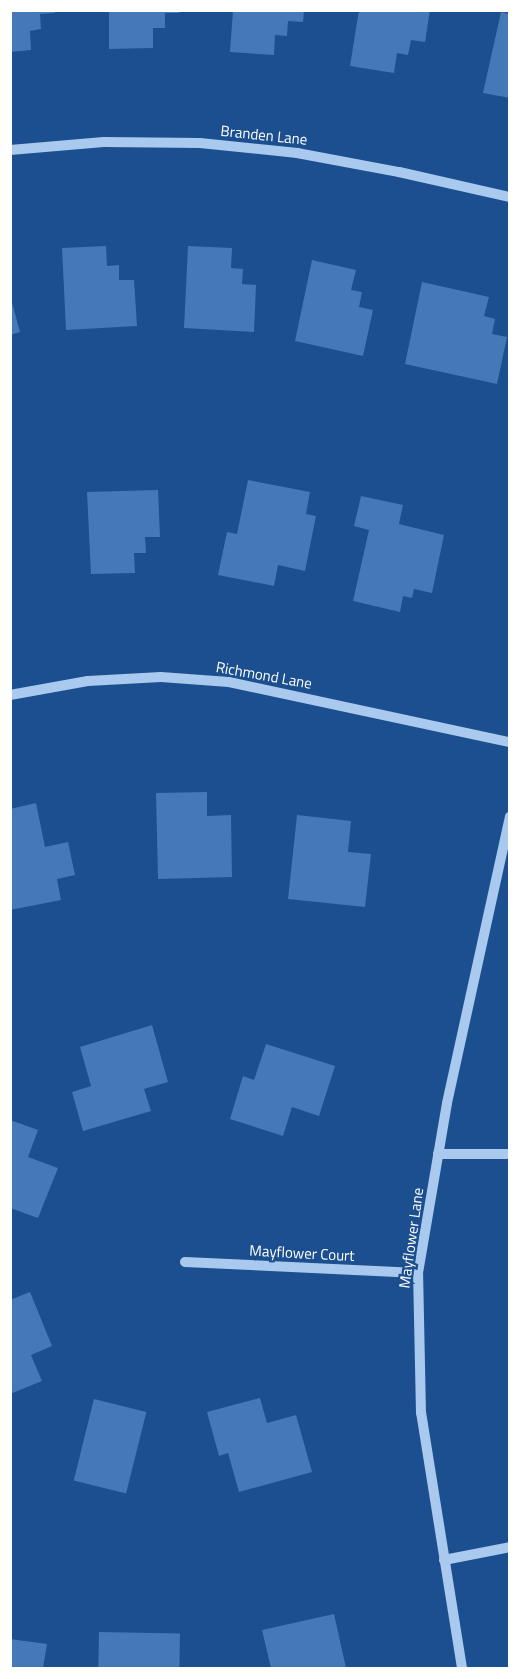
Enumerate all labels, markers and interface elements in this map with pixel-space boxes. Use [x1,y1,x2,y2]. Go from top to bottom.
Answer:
street label: Branden Lane [220,121,308,149]
street label: Richmond Lane [215,658,313,692]
street label: Mayflower Lane [395,1187,427,1289]
street label: Mayflower Court [249,1241,355,1265]

